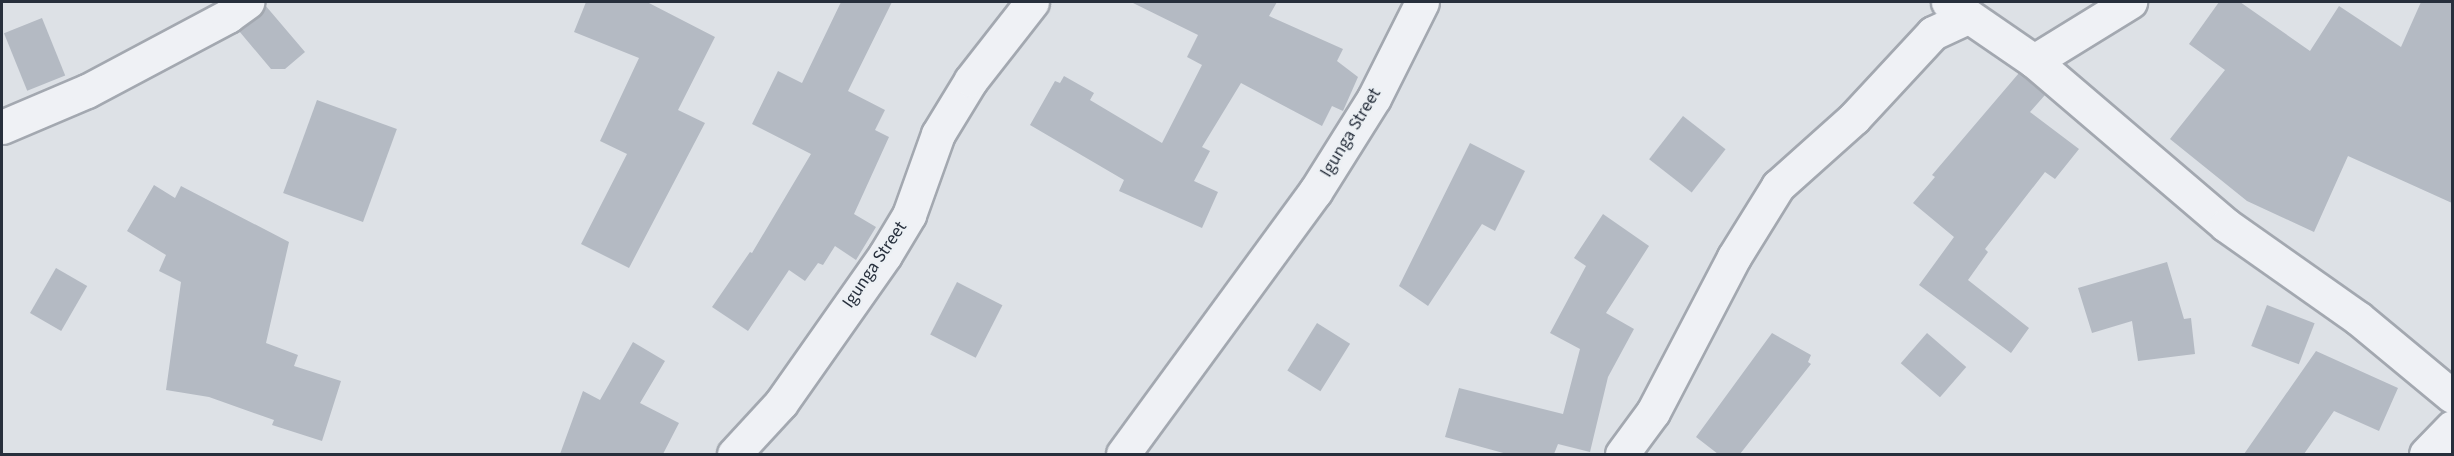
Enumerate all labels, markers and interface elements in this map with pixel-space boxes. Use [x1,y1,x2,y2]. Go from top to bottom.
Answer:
street label: Igunga Street [1316,85,1386,181]
street label: Igunga Street [838,218,912,312]

